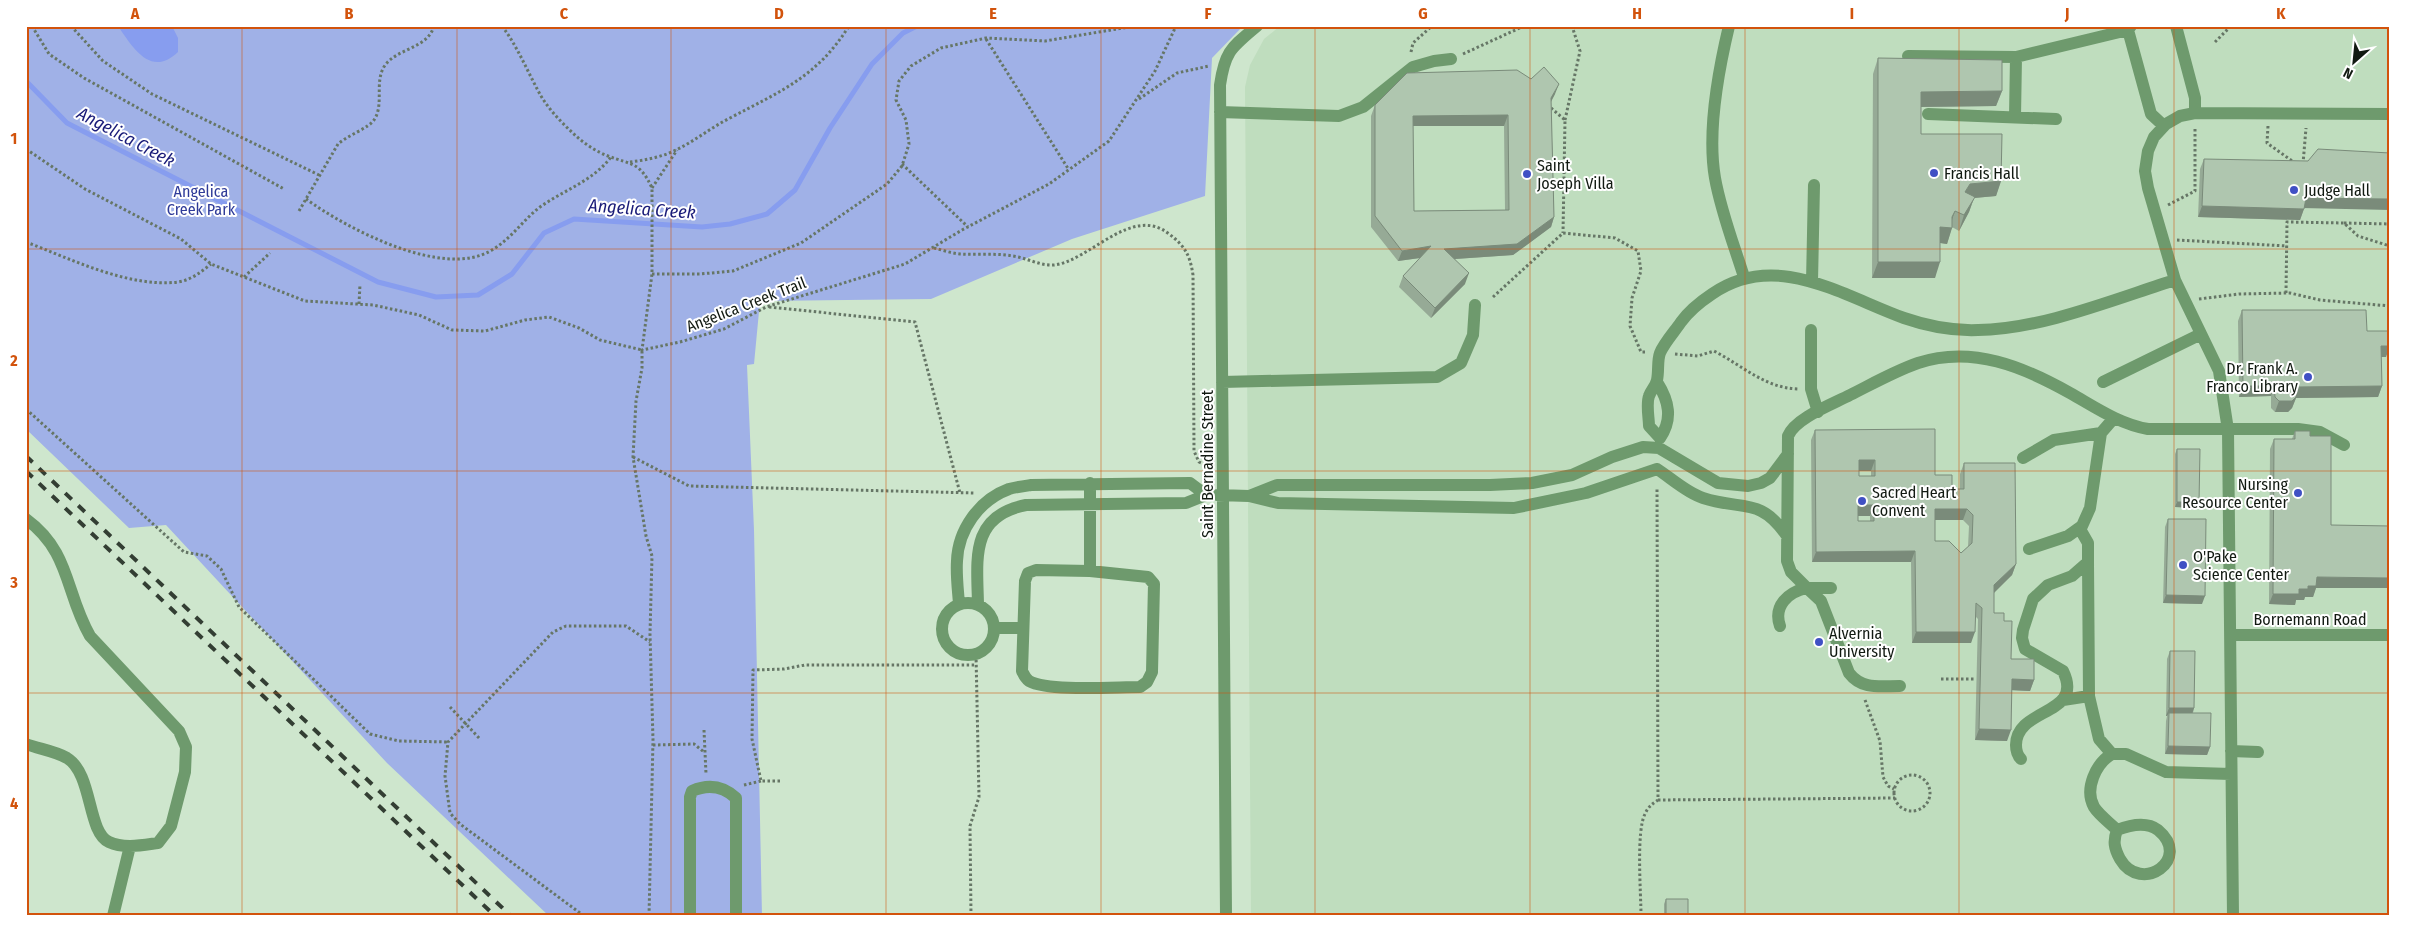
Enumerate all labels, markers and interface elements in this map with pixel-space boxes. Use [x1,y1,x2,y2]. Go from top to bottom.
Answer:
text: A [130,4,140,23]
text: B [345,4,354,23]
text: C [560,4,569,23]
text: D [774,4,784,23]
text: E [989,4,997,23]
text: F [1204,4,1212,23]
text: G [1418,4,1428,23]
text: H [1632,4,1642,23]
text: I [1850,4,1854,23]
text: J [2064,4,2069,23]
text: K [2276,4,2286,23]
north arrow [2328,38,2378,88]
text: N [2341,64,2356,83]
water label: Angelica Creek [73,102,179,172]
text: 1 [11,129,17,148]
place label: Saint Joseph Villa [1537,156,1614,193]
place label: Francis Hall [1944,164,2019,183]
marker: Francis Hall [1928,167,1940,179]
marker: Saint Joseph Villa [1521,168,1533,180]
place label: Judge Hall [2304,181,2370,200]
park label: Angelica Creek Park [167,182,236,219]
marker: Judge Hall [2288,184,2300,196]
water label: Angelica Creek [587,194,696,224]
street label: Angelica Creek Trail [684,273,809,336]
text: 2 [9,351,18,370]
place label: Dr. Frank A. Franco Library [2206,359,2299,396]
marker: Dr. Frank A. Franco Library [2302,371,2314,383]
street label: Saint Bernadine Street [1198,389,1217,538]
place label: Nursing Resource Center [2182,475,2288,512]
place label: Sacred Heart Convent [1872,483,1957,520]
marker: Nursing Resource Center [2292,487,2304,499]
marker: Sacred Heart Convent [1856,495,1868,507]
place label: O'Pake Science Center [2193,547,2289,584]
marker: O'Pake Science Center [2177,559,2189,571]
text: 3 [9,573,18,592]
street label: Bornemann Road [2253,610,2367,629]
place label: Alvernia University [1829,624,1895,661]
marker: Alvernia University [1813,636,1825,648]
text: 4 [10,794,18,813]

